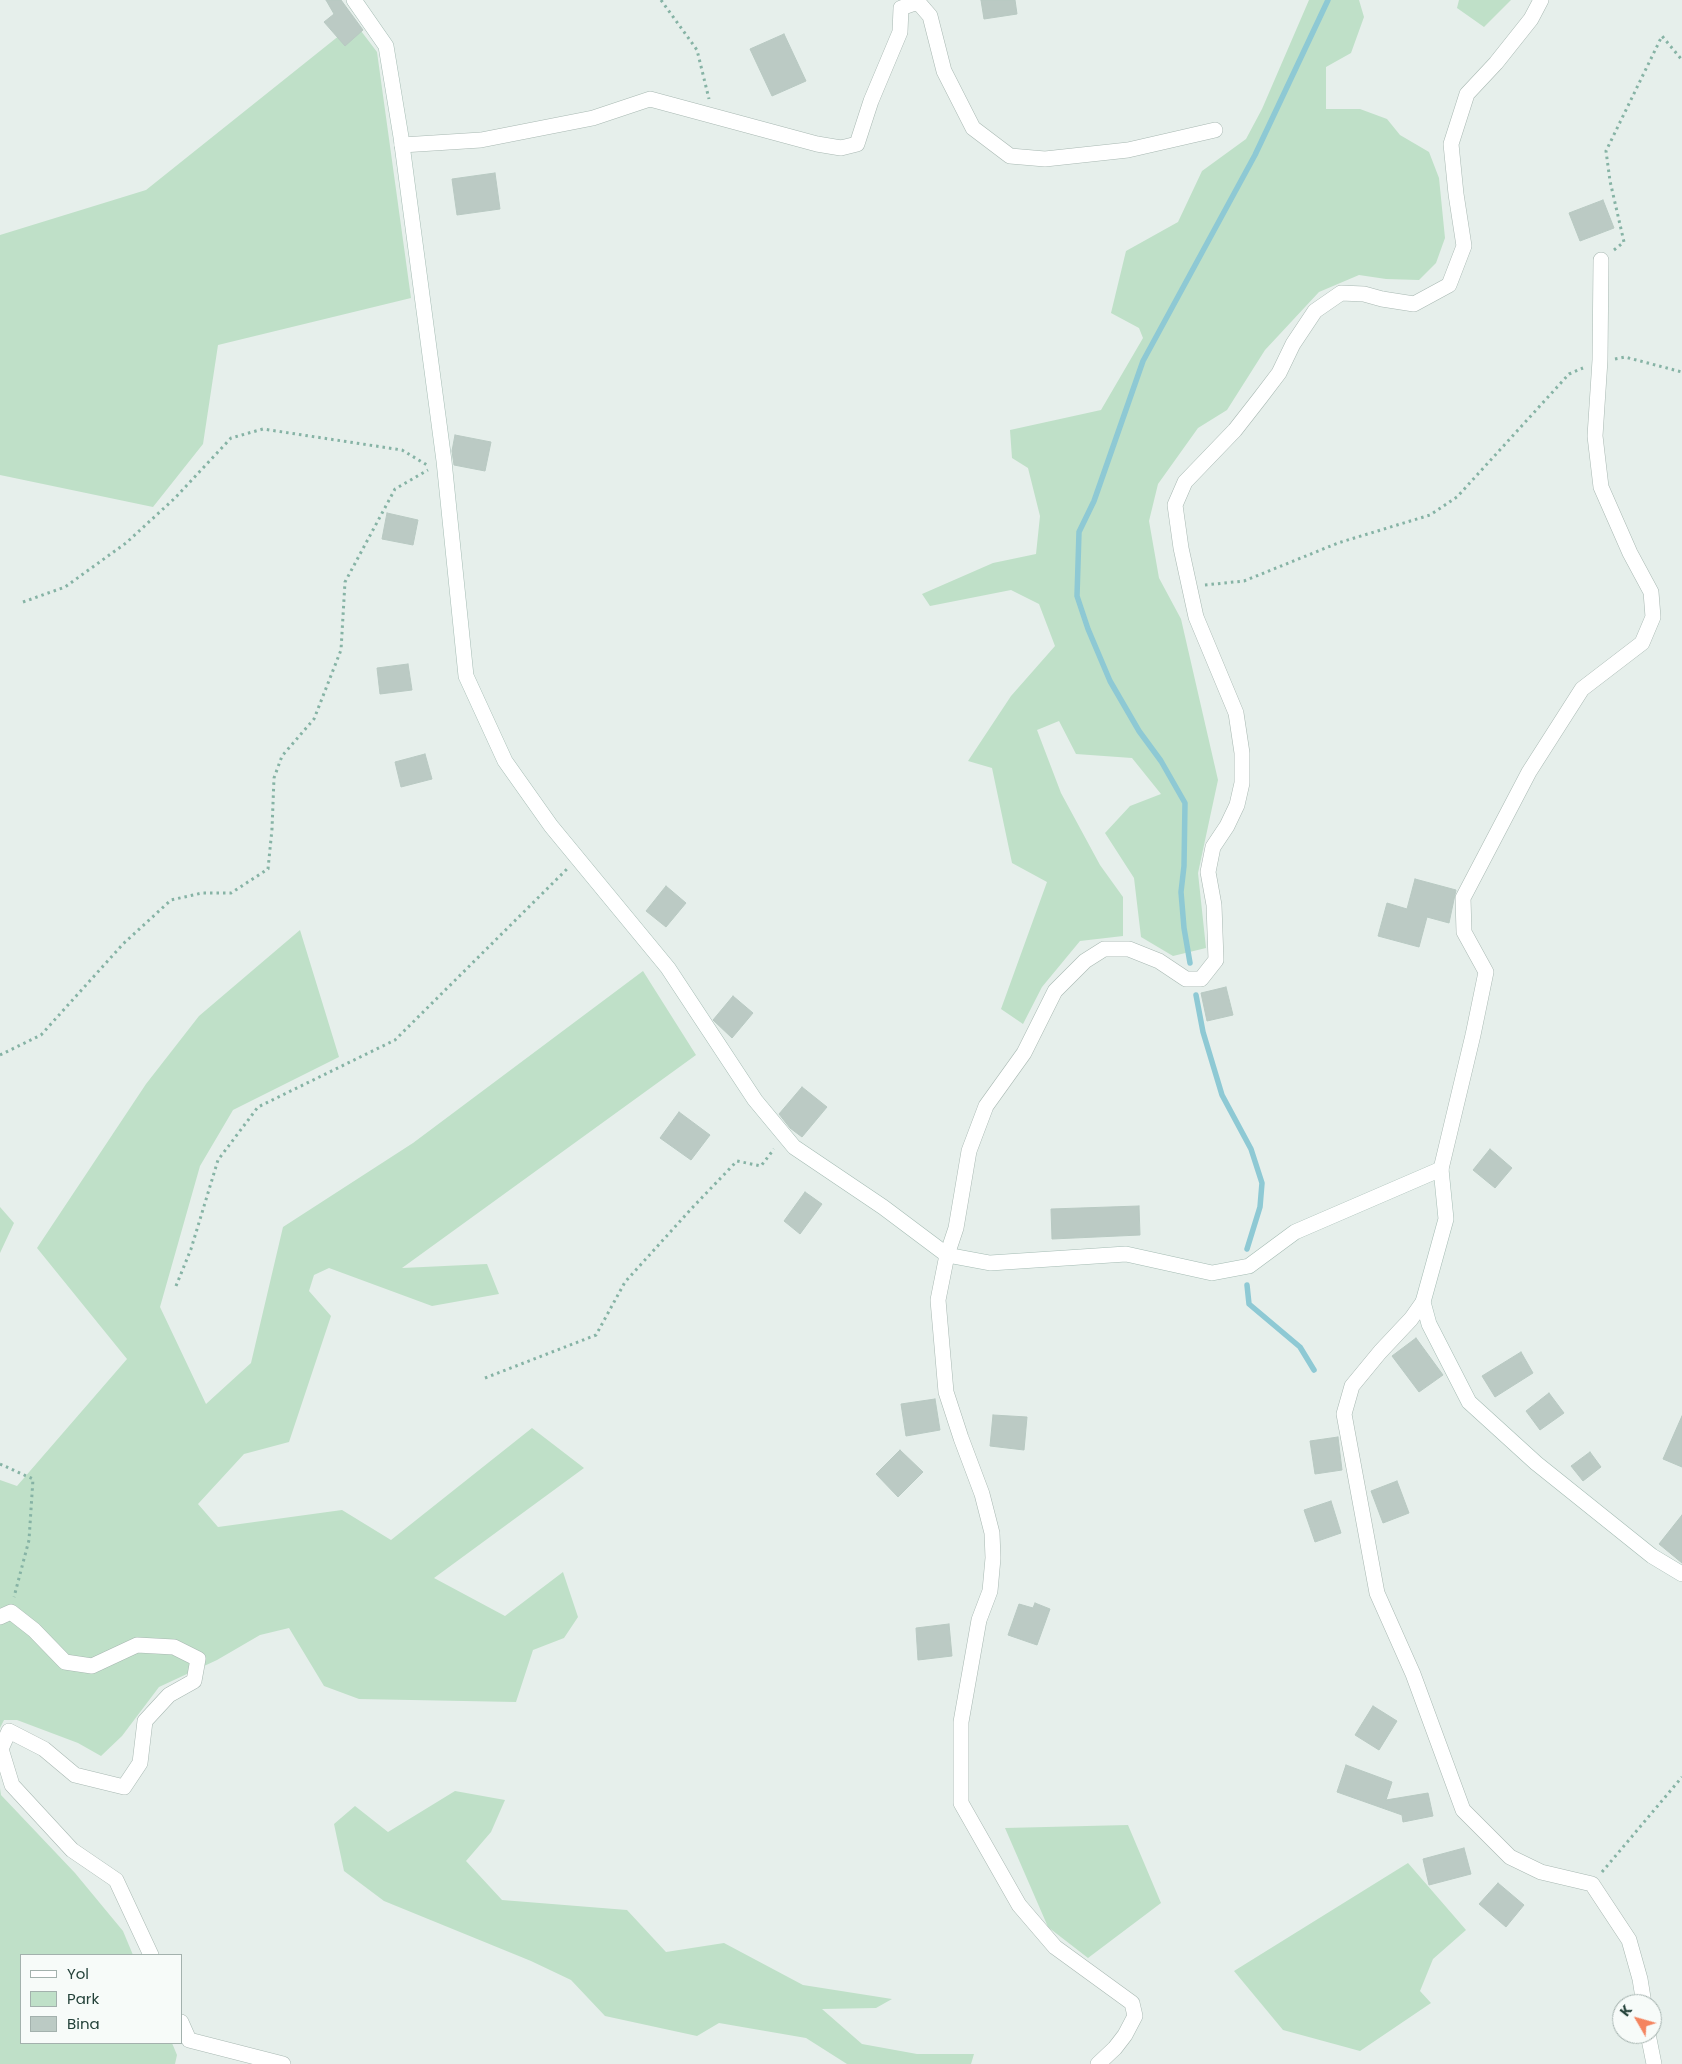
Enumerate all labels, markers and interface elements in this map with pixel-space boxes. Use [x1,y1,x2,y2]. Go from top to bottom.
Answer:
legend [20,1954,182,2044]
text: Yol [67,1963,89,1984]
text: Park [67,1988,99,2009]
north arrow [1612,1994,1662,2044]
text: K [1615,2000,1637,2020]
text: Bina [67,2013,100,2034]

